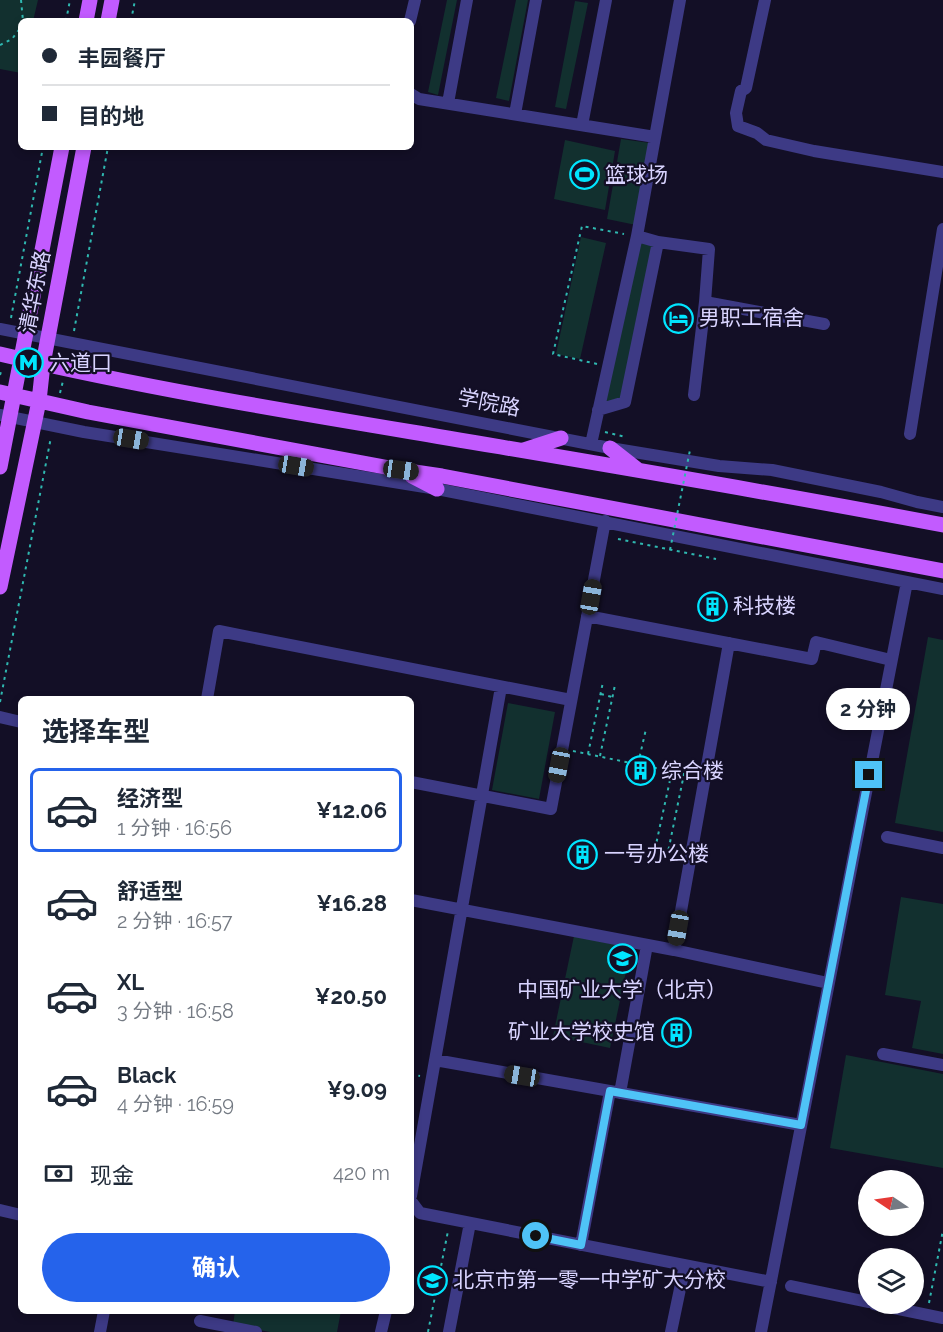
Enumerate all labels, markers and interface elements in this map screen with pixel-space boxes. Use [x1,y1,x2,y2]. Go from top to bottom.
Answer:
text: 丰园餐厅 [78,45,166,71]
text: 目的地 [78,103,144,129]
sports icon: 篮球场 [568,159,600,191]
place label: 篮球场 [605,162,668,187]
street label: 清华东路 [14,248,55,336]
hotel icon: 男职工宿舍 [662,302,694,334]
place label: 男职工宿舍 [699,305,804,330]
metro station icon: 六道口 [12,347,44,379]
place label: 六道口 [49,350,112,375]
street label: 学院路 [456,384,522,421]
car [112,427,150,451]
car [277,454,315,478]
car [382,459,420,481]
car [579,578,603,616]
building icon: 科技楼 [696,590,728,622]
place label: 科技楼 [733,593,796,618]
callout: 2 分钟 [827,688,911,730]
text: 2 分钟 [840,697,896,721]
text: 选择车型 [42,716,150,747]
car [547,746,571,784]
building icon: 综合楼 [624,755,656,787]
place label: 综合楼 [661,758,724,783]
route end [855,761,882,788]
icon: car [45,783,99,837]
text: 经济型 [117,785,183,811]
text: ¥12.06 [316,797,387,823]
text: 1 分钟 · 16:56 [117,816,232,840]
building icon: 一号办公楼 [567,838,599,870]
place label: 一号办公楼 [604,841,709,866]
icon: car [45,876,99,930]
text: 舒适型 [117,878,183,904]
text: ¥16.28 [316,890,387,916]
text: 2 分钟 · 16:57 [117,909,232,933]
car [666,909,690,947]
school or university icon: 中国矿业大学（北京） [606,943,638,975]
icon: car [45,969,99,1023]
text: XL [117,969,144,995]
place label: 中国矿业大学（北京） [517,977,727,1002]
text: ¥20.50 [315,983,387,1009]
text: 3 分钟 · 16:58 [117,999,234,1023]
building icon: 矿业大学校史馆 [660,1016,692,1048]
place label: 矿业大学校史馆 [508,1019,655,1044]
icon: car [45,1062,99,1116]
text: Black [117,1062,176,1088]
car [503,1064,541,1088]
text: ¥9.09 [327,1076,387,1102]
text: 4 分钟 · 16:59 [117,1092,234,1116]
icon: cash [42,1157,75,1190]
text: 420 m [333,1161,390,1185]
text: 现金 [90,1162,134,1188]
north arrow [858,1170,924,1236]
map controls [858,1170,924,1314]
route start [522,1222,549,1249]
button: 确认 [42,1233,390,1302]
button: layers [858,1248,924,1314]
school or university icon: 北京市第一零一中学矿大分校 [416,1264,448,1296]
place label: 北京市第一零一中学矿大分校 [453,1267,726,1292]

